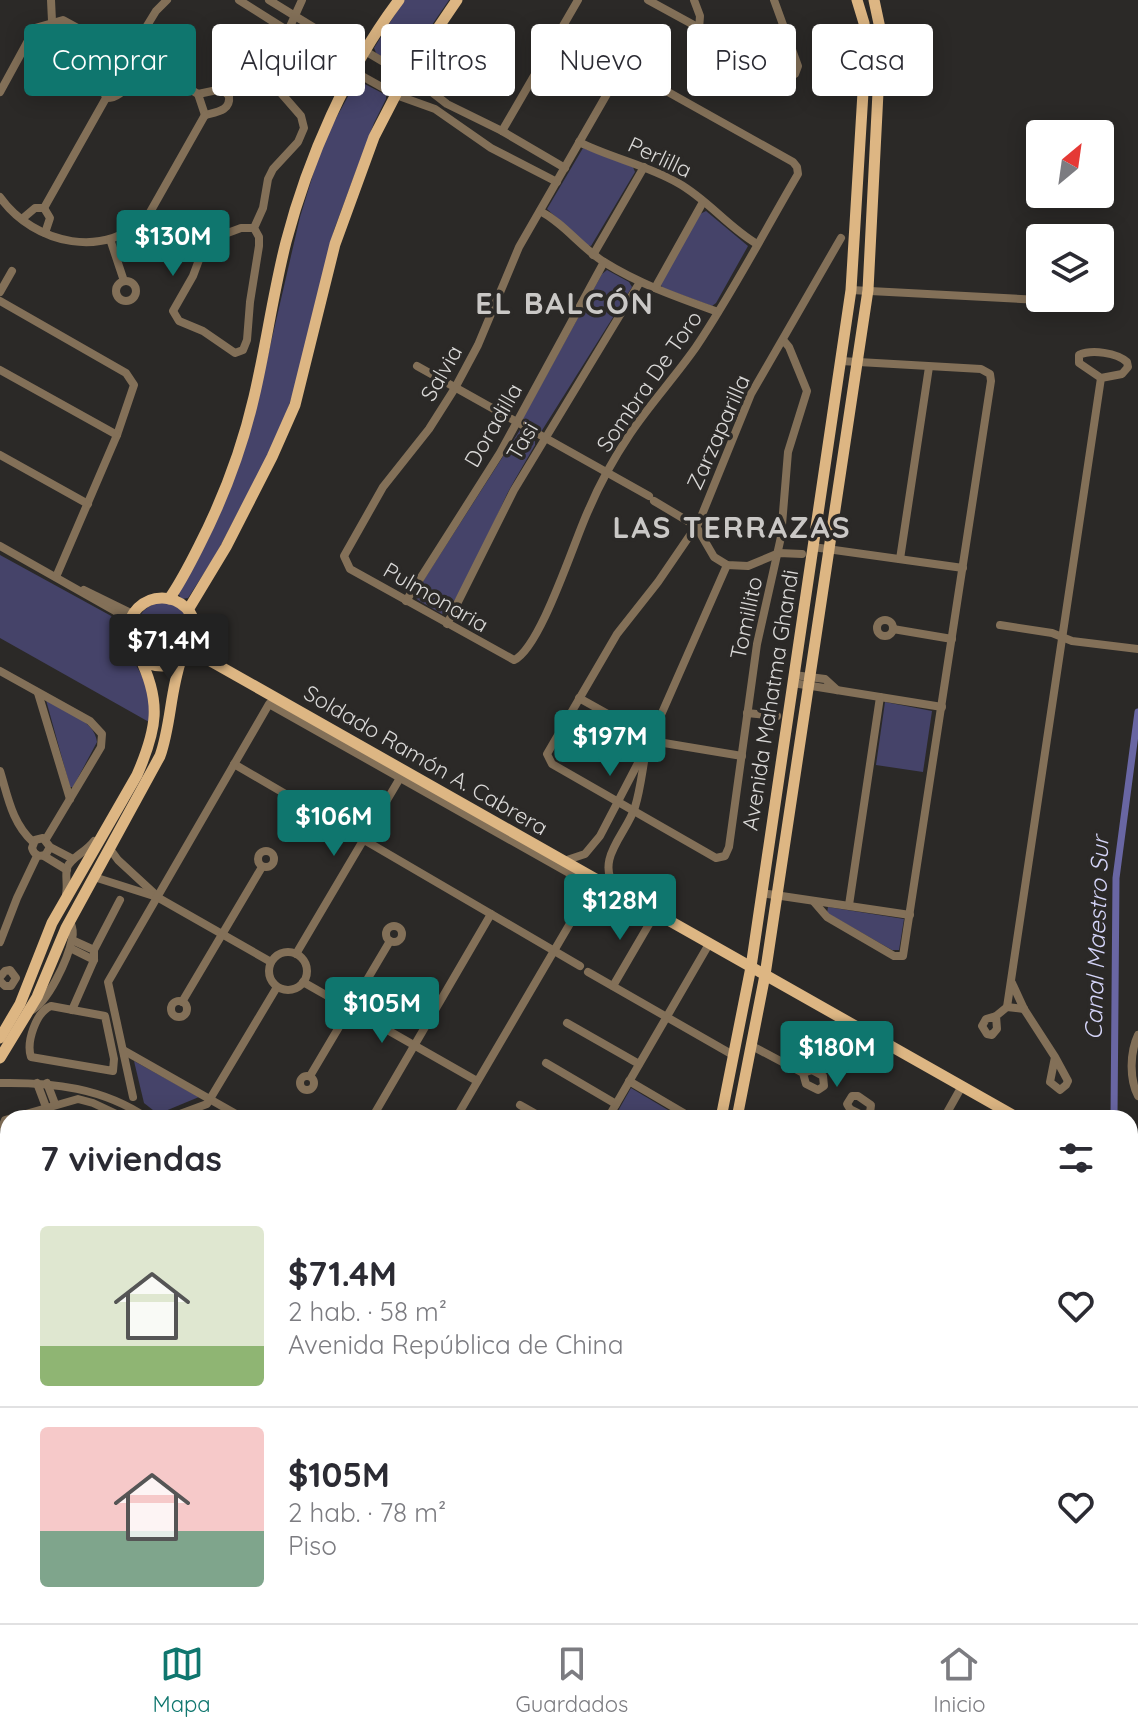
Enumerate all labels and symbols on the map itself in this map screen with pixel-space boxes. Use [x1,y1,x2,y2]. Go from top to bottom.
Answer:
north arrow [1026,120,1114,208]
street label: Perlilla [624,130,696,184]
pin: $130M [117,210,229,278]
district label: EL BALCÓN [475,284,655,322]
street label: Sombra De Toro [590,305,708,457]
street label: Salvia [414,340,468,406]
street label: Zarzaparilla [680,370,756,494]
street label: Doradilla [458,378,528,472]
street label: Tasi [500,417,544,465]
district label: LAS TERRAZAS [612,508,852,546]
street label: Pulmonaria [379,556,493,638]
street label: Avenida Mahatma Ghandi [736,568,804,832]
street label: Tomillito [724,574,768,662]
pin: $71.4M [104,614,234,682]
street label: Soldado Ramón A. Cabrera [299,679,553,841]
pin: $197M [554,710,666,778]
pin: $106M [278,790,390,858]
water label: Canal Maestro Sur [1077,833,1115,1041]
pin: $128M [564,874,676,942]
pin: $105M [326,977,438,1045]
pin: $180M [781,1021,893,1089]

